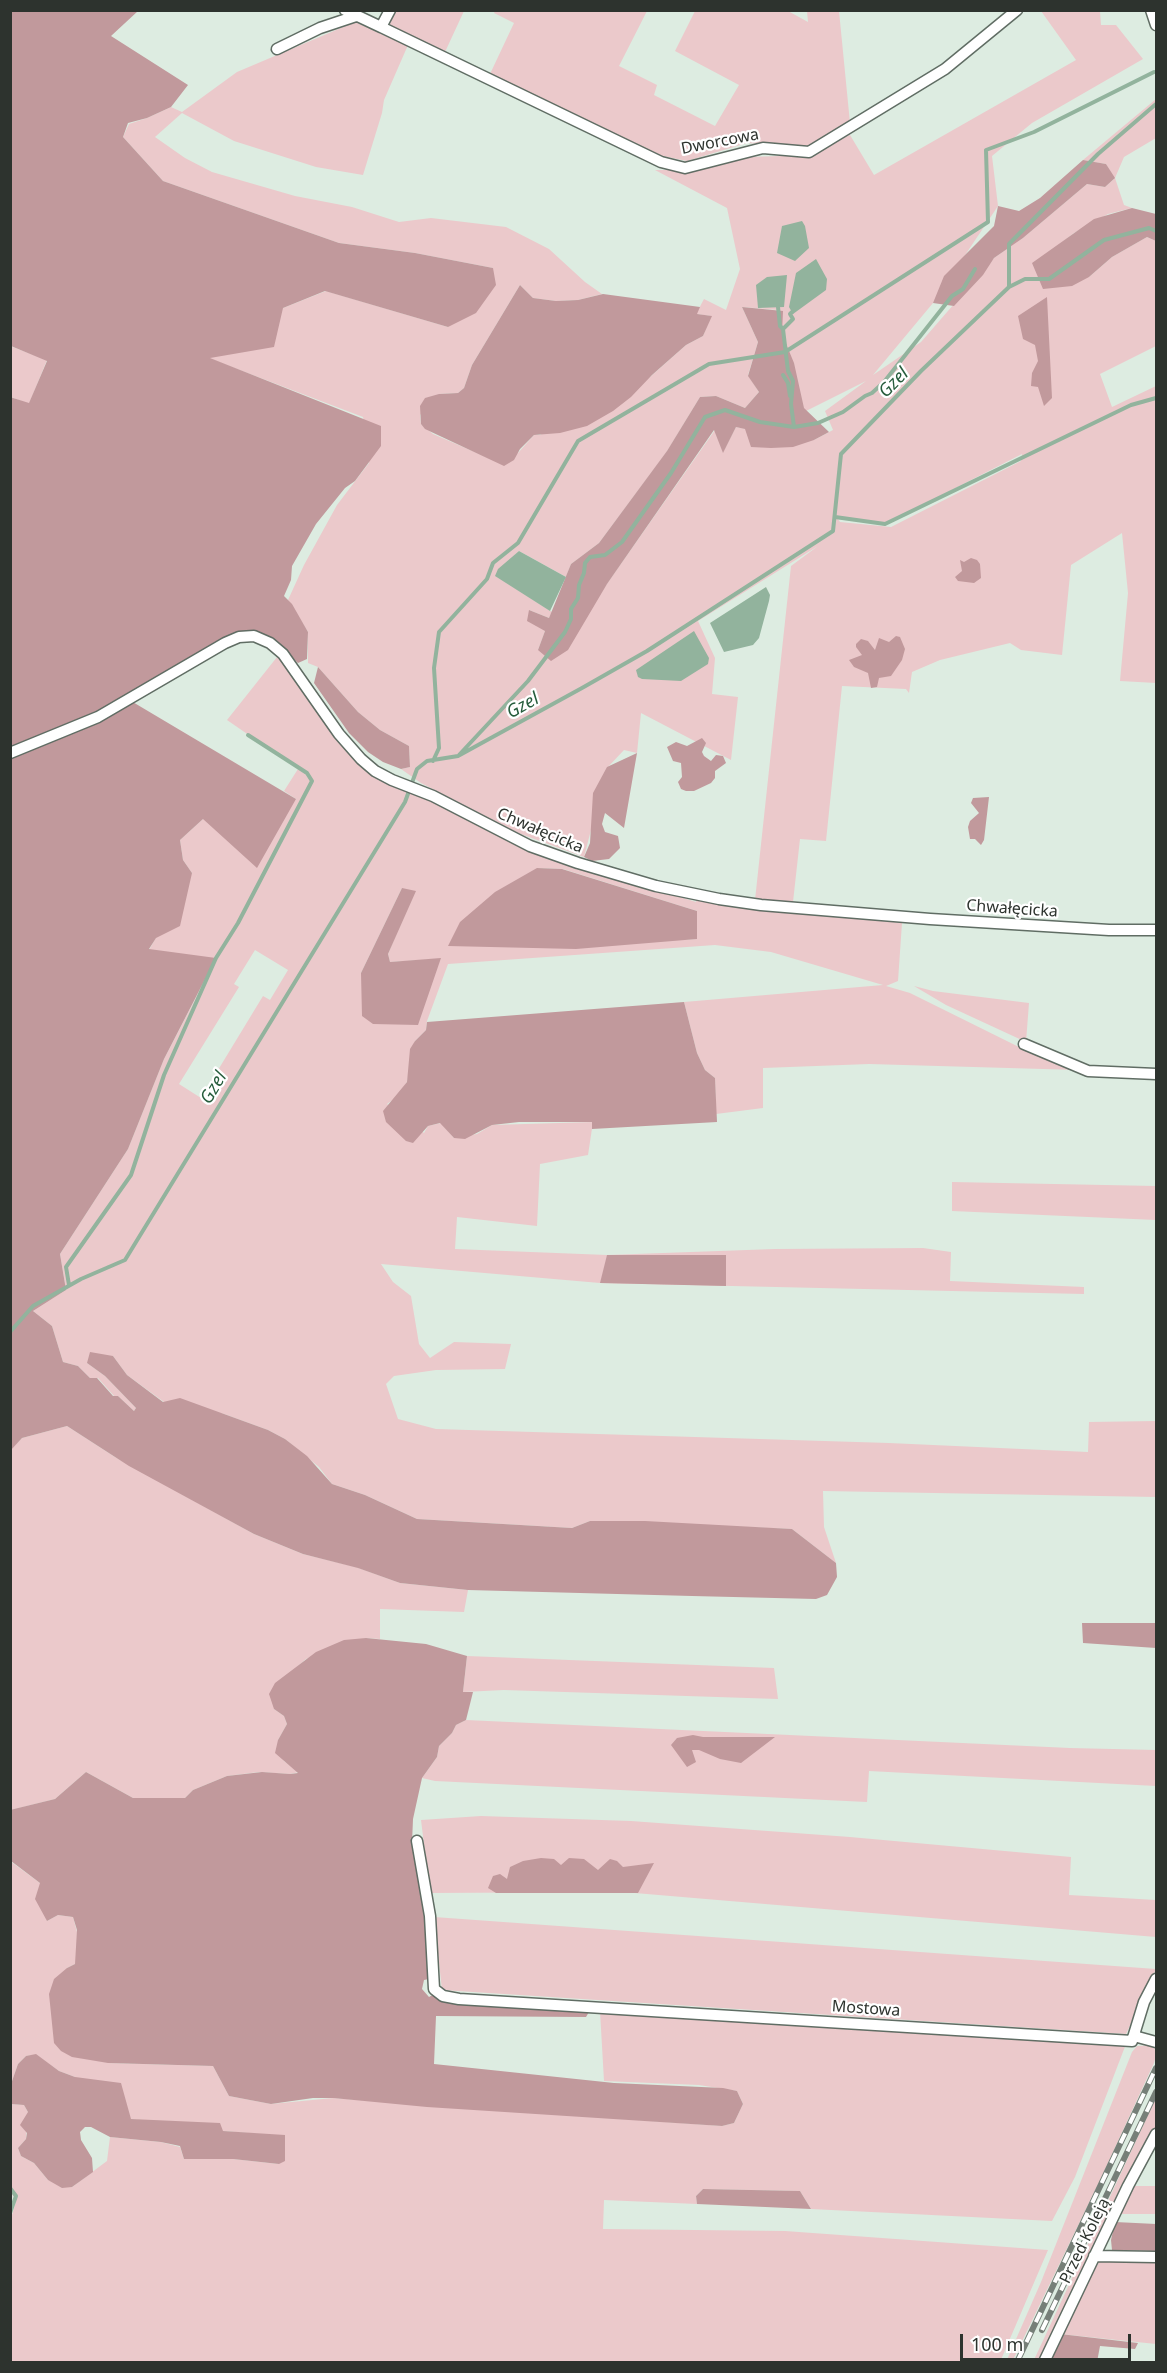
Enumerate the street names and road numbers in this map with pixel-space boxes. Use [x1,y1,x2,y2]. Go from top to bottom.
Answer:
street label: Dworcowa [679,125,761,159]
street label: Chwałęcicka [494,804,586,858]
street label: Chwałęcicka [966,896,1058,922]
street label: Mostowa [831,1997,901,2021]
street label: Przed Koleją [1056,2195,1114,2287]

